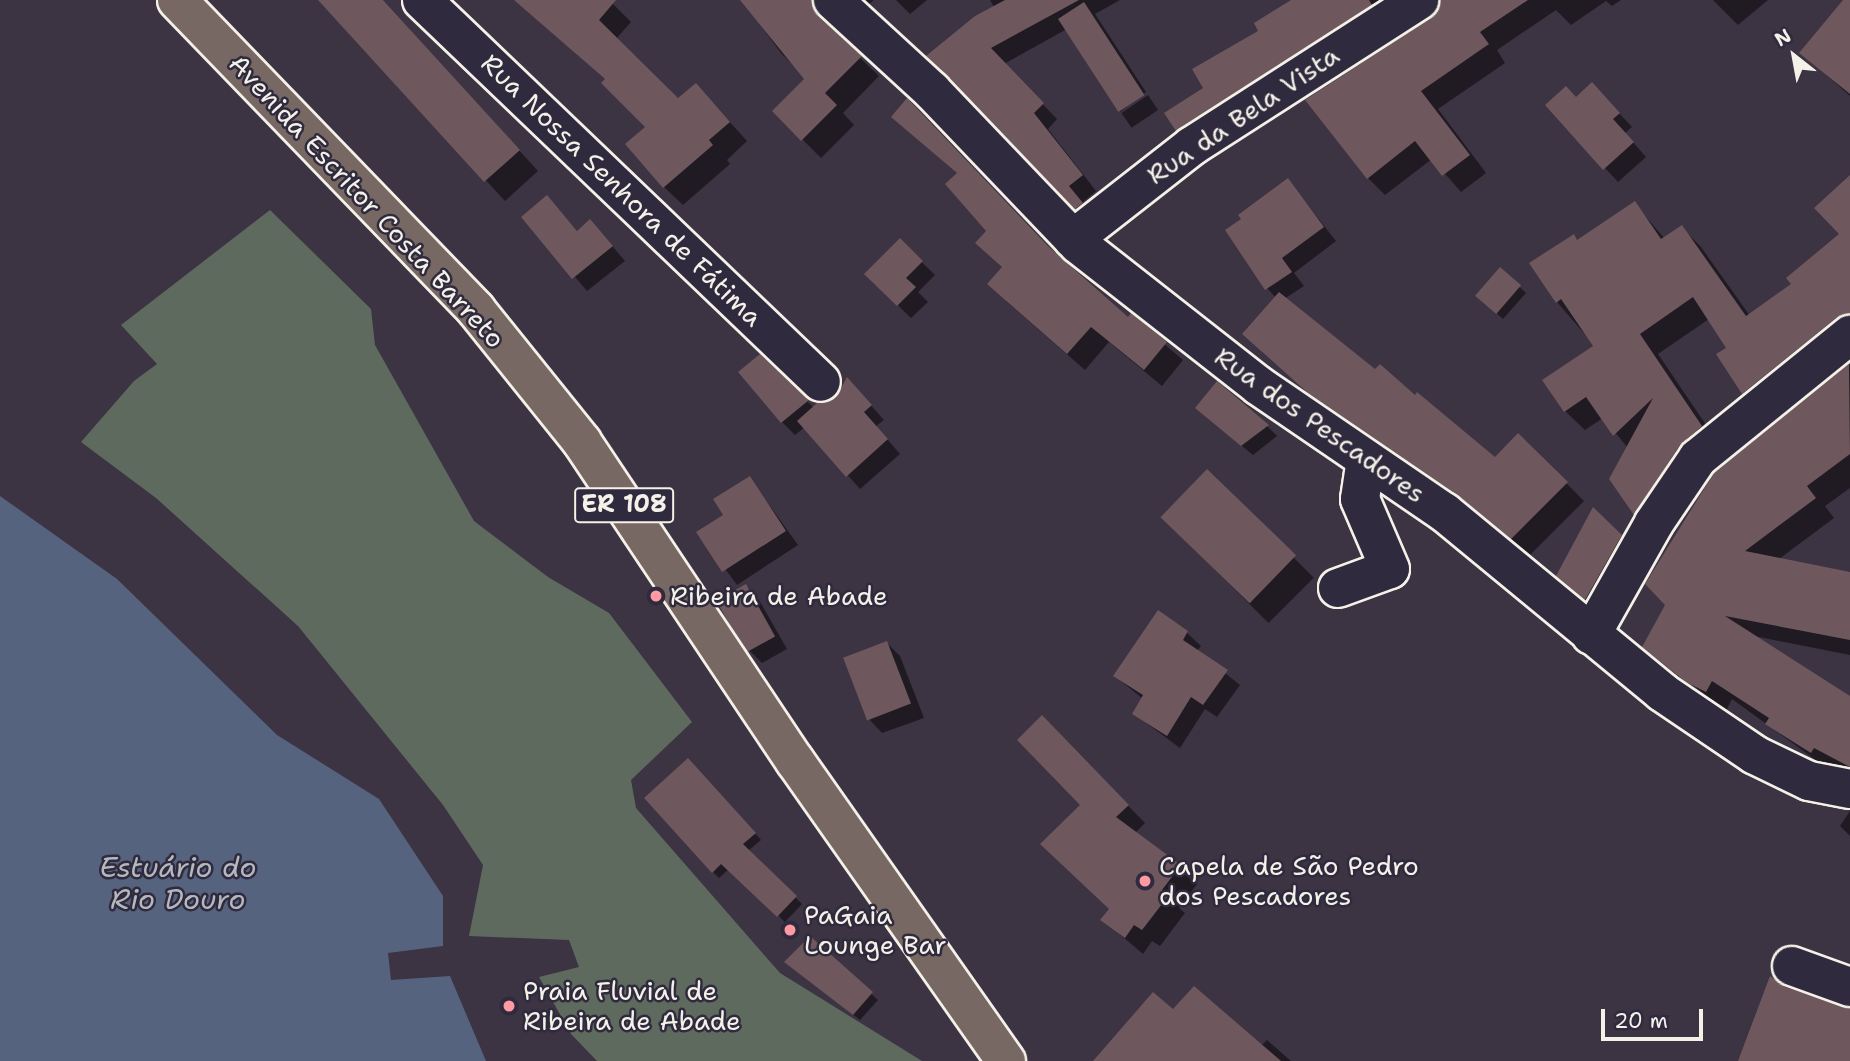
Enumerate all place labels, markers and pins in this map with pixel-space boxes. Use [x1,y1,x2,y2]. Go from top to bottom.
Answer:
place label: Ribeira de Abade [670,580,888,612]
marker: Ribeira de Abade [648,588,664,604]
place label: Capela de São Pedro dos Pescadores [1159,850,1419,912]
marker: Capela de São Pedro dos Pescadores [1137,873,1153,889]
place label: PaGaia Lounge Bar [804,899,946,960]
marker: PaGaia Lounge Bar [782,922,798,938]
place label: Praia Fluvial de Ribeira de Abade [523,975,741,1036]
marker: Praia Fluvial de Ribeira de Abade [501,998,517,1014]

